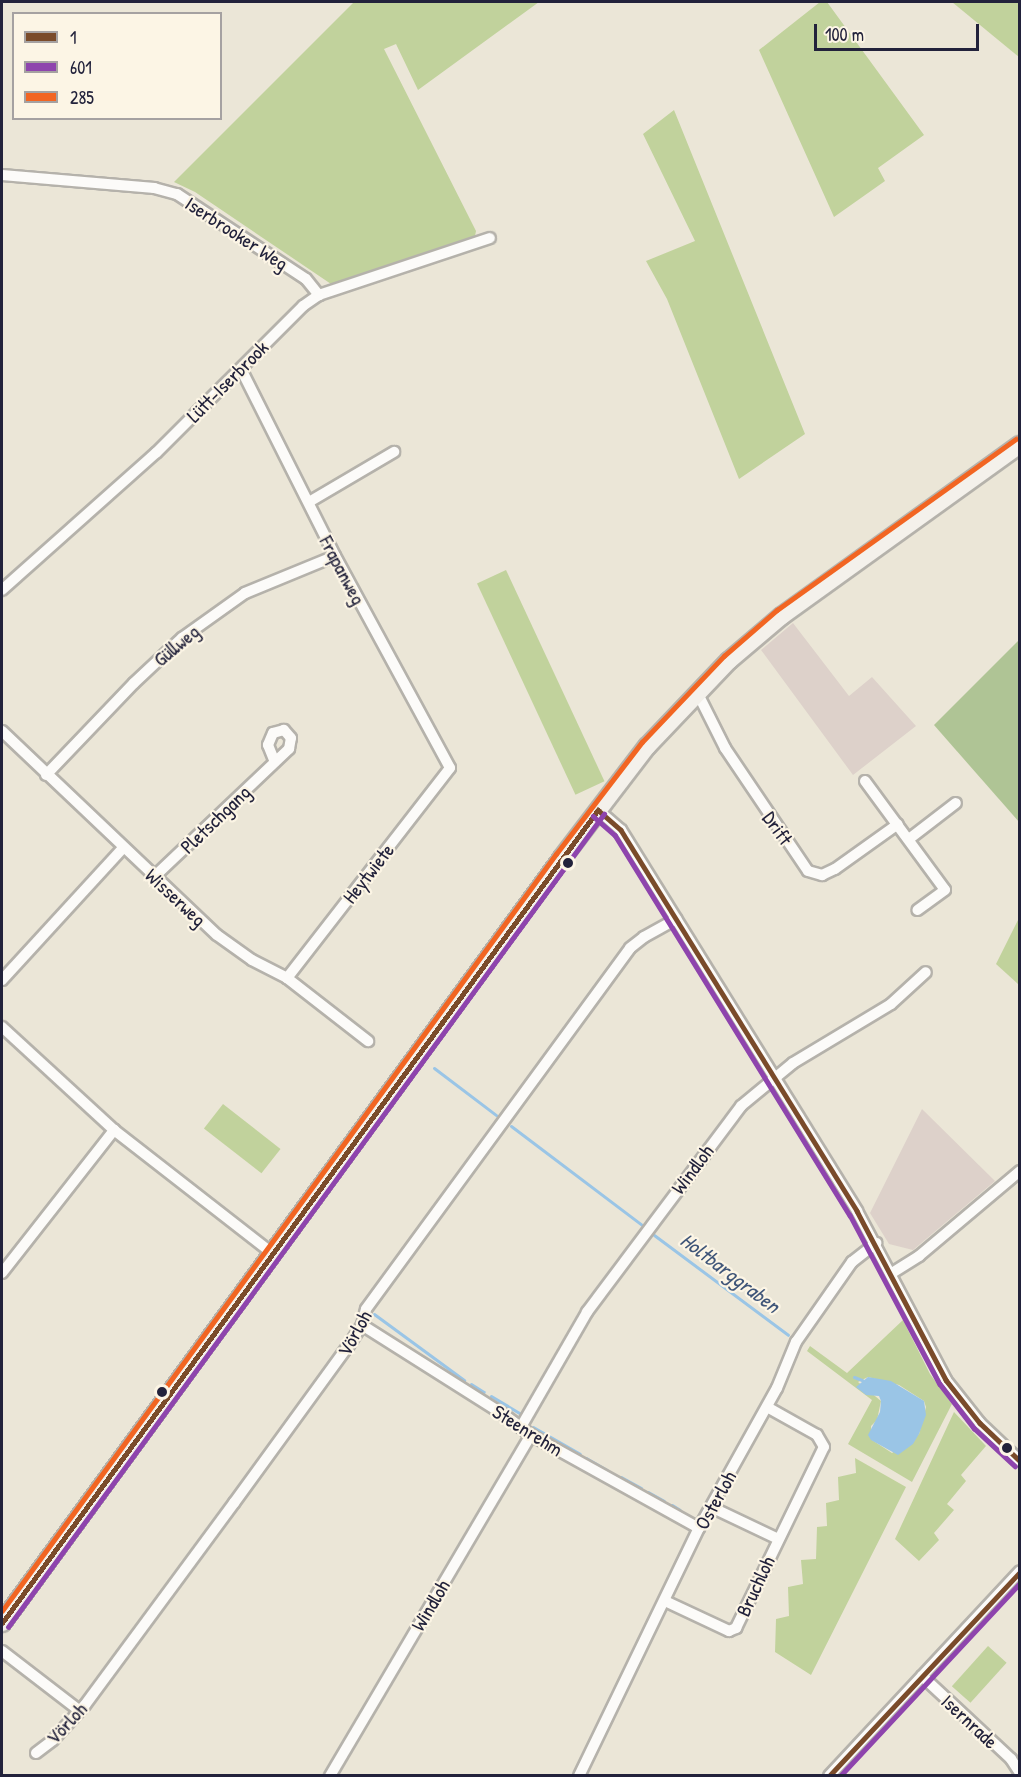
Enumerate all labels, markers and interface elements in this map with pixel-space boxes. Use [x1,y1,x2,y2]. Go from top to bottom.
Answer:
legend [12,12,222,120]
scale bar [817,12,982,50]
text: 100 m [825,22,864,47]
text: 1 [70,25,77,50]
text: 601 [70,55,92,80]
text: 285 [70,85,94,110]
street label: Iserbrooker Weg [181,191,293,275]
street label: Lütt-Iserbrook [181,335,273,427]
street label: Frapanweg [315,531,371,609]
street label: Güllweg [148,619,204,671]
street label: Pletschgang [175,780,255,858]
street label: Drift [758,806,798,850]
street label: Heytwiete [337,838,399,908]
unlabelled marker [562,857,574,869]
street label: Wisserweg [141,863,211,931]
street label: Windloh [666,1140,718,1198]
water label: Holtbarggraben [675,1228,785,1318]
street label: Vörloh [332,1306,376,1360]
unlabelled marker [156,1386,168,1398]
street label: Steenrehm [488,1399,568,1461]
unlabelled marker [1001,1442,1013,1454]
street label: Osterloh [689,1467,741,1533]
street label: Bruchloh [731,1552,779,1620]
street label: Windloh [405,1575,455,1635]
street label: Isernrade [937,1689,1003,1753]
street label: Vörloh [41,1697,91,1749]

